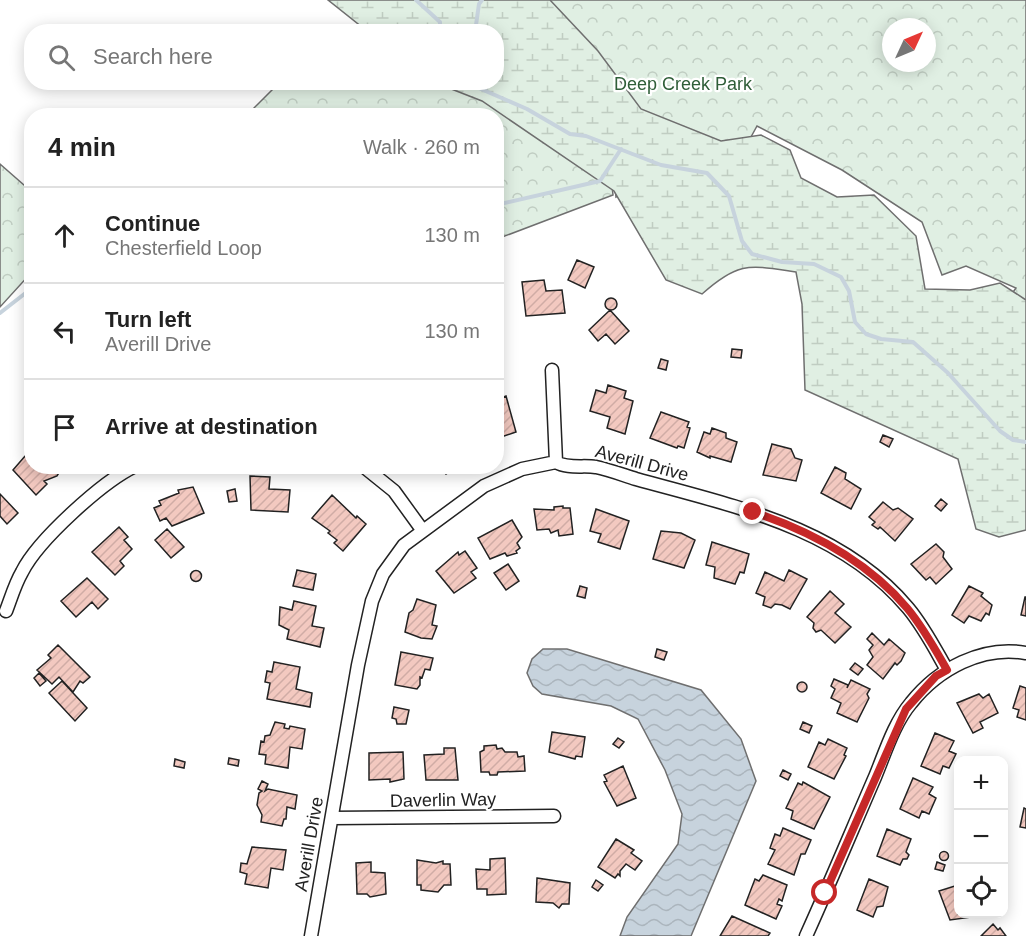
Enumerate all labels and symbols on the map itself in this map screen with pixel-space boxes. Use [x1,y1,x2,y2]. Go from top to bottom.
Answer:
north arrow [882,18,936,72]
park label: Deep Creek Park [614,74,753,94]
street label: Averill Drive [593,441,691,485]
route end [739,498,765,524]
street label: Daverlin Way [390,789,496,811]
street label: Averill Drive [291,795,327,893]
route start [811,879,837,905]

